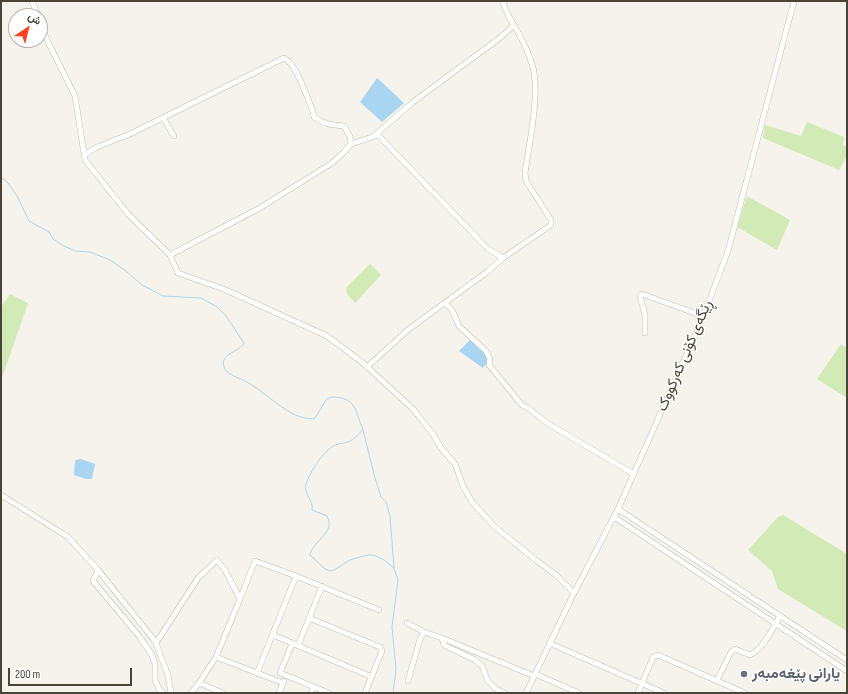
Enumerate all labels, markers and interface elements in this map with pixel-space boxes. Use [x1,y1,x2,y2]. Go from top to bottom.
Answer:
north arrow [8,8,48,48]
text: ش [25,9,44,28]
street label: ڕێگەی کۆنی کەرکووک [653,298,717,414]
scale bar [10,660,134,686]
place label: یارانی پێغەمبەر [752,665,840,683]
text: 200 m [15,667,40,682]
marker: یارانی پێغەمبەر [739,669,749,679]

